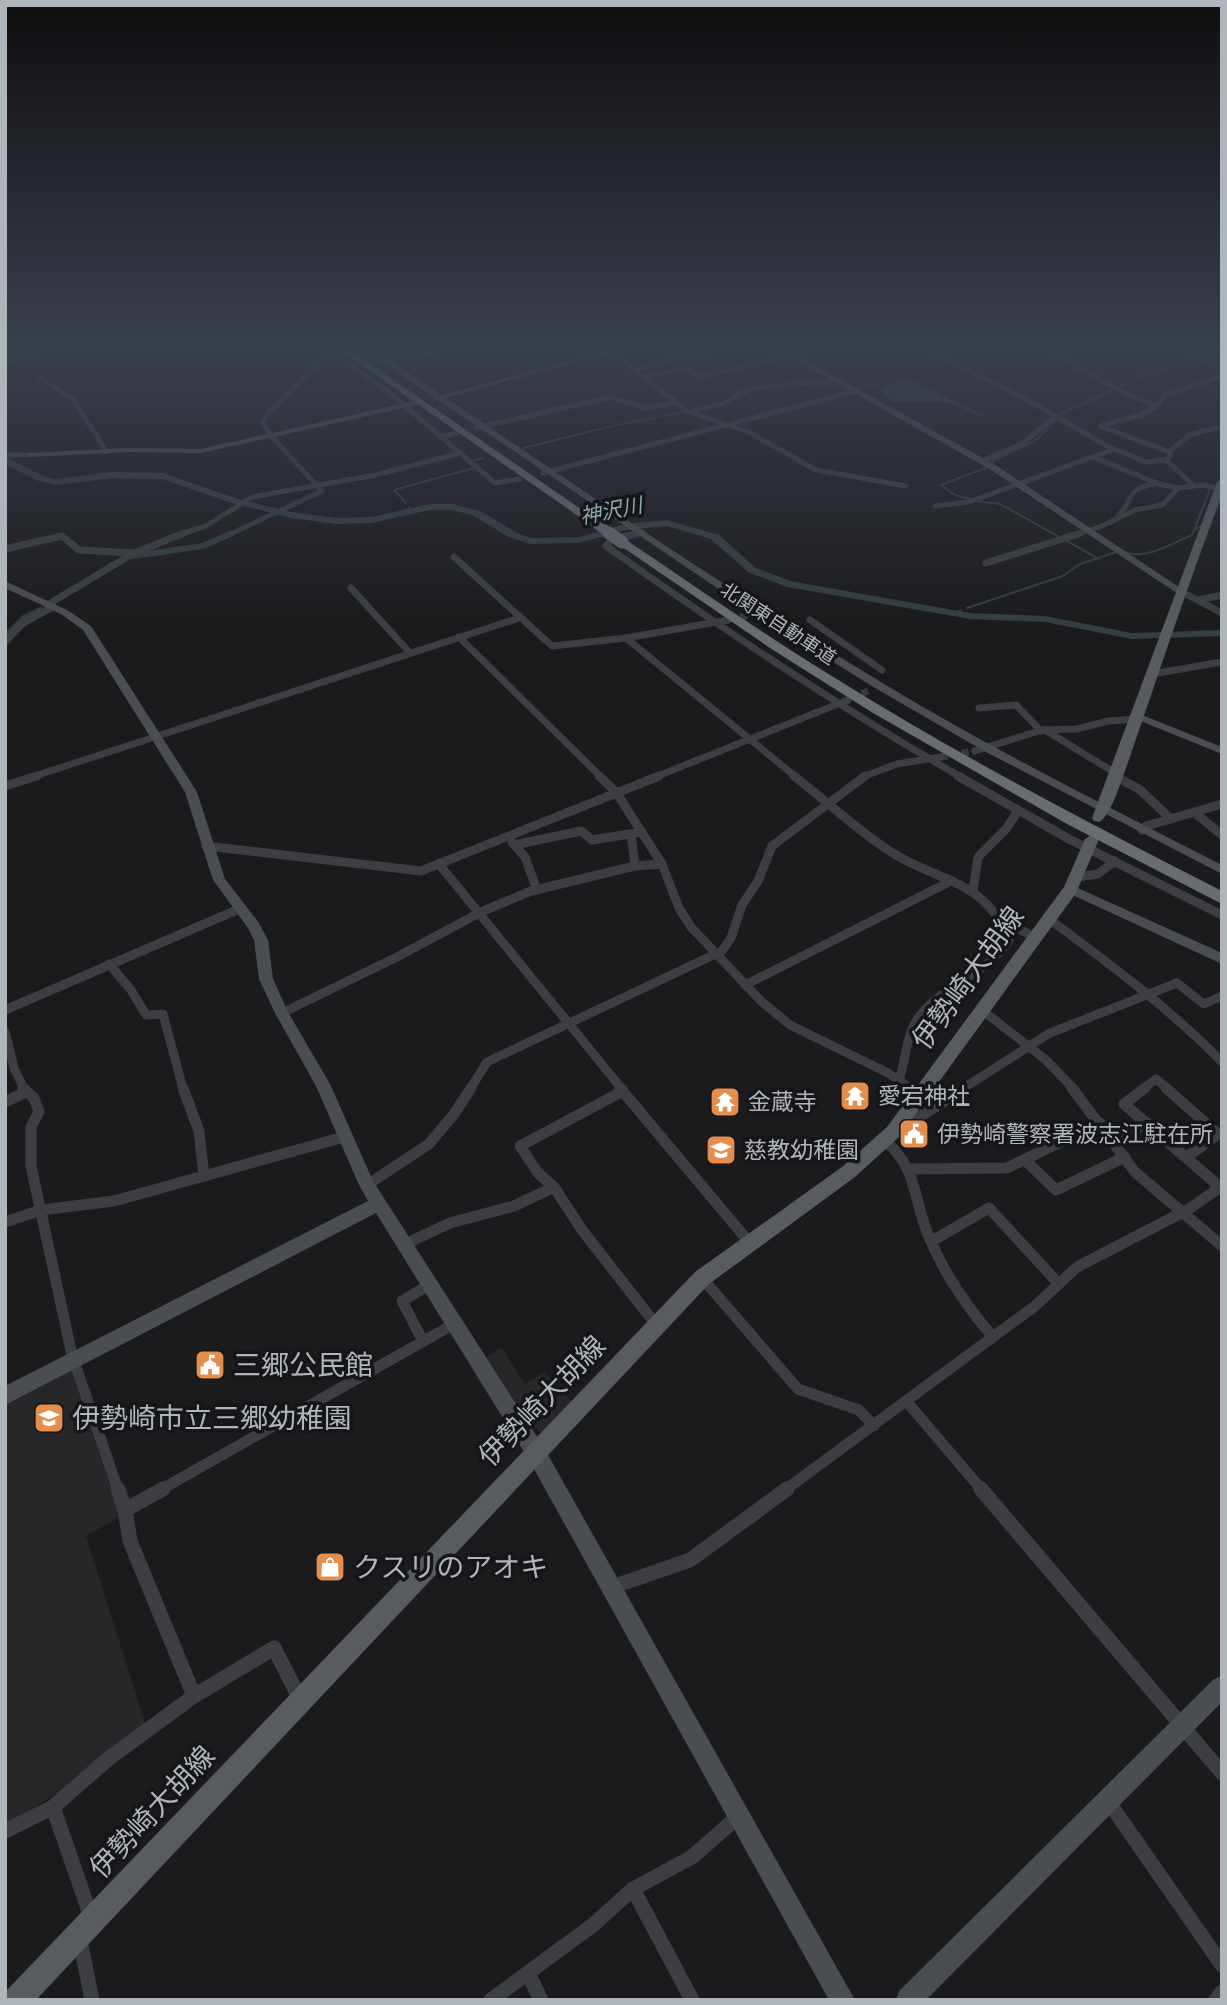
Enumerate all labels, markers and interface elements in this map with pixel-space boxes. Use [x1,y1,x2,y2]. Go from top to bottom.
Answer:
water label: 神沢川 [578,493,646,529]
street label: 北関東自動車道 [716,579,840,669]
street label: 伊勢崎大胡線 [905,900,1031,1056]
temple icon: 愛宕神社 [838,1079,872,1113]
place label: 愛宕神社 [878,1083,970,1110]
temple icon: 金蔵寺 [708,1085,742,1119]
place label: 金蔵寺 [748,1089,817,1116]
public building icon: 伊勢崎警察署波志江駐在所 [897,1117,931,1151]
place label: 伊勢崎警察署波志江駐在所 [937,1121,1213,1148]
school or university icon: 慈教幼稚園 [704,1133,738,1167]
place label: 慈教幼稚園 [744,1137,859,1164]
street label: 伊勢崎大胡線 [472,1329,612,1473]
public building icon: 三郷公民館 [193,1348,227,1382]
place label: 三郷公民館 [233,1349,373,1382]
school or university icon: 伊勢崎市立三郷幼稚園 [32,1401,66,1435]
place label: 伊勢崎市立三郷幼稚園 [72,1402,352,1435]
shop icon: クスリのアオキ [313,1550,347,1584]
place label: クスリのアオキ [353,1551,548,1584]
street label: 伊勢崎大胡線 [83,1739,221,1885]

